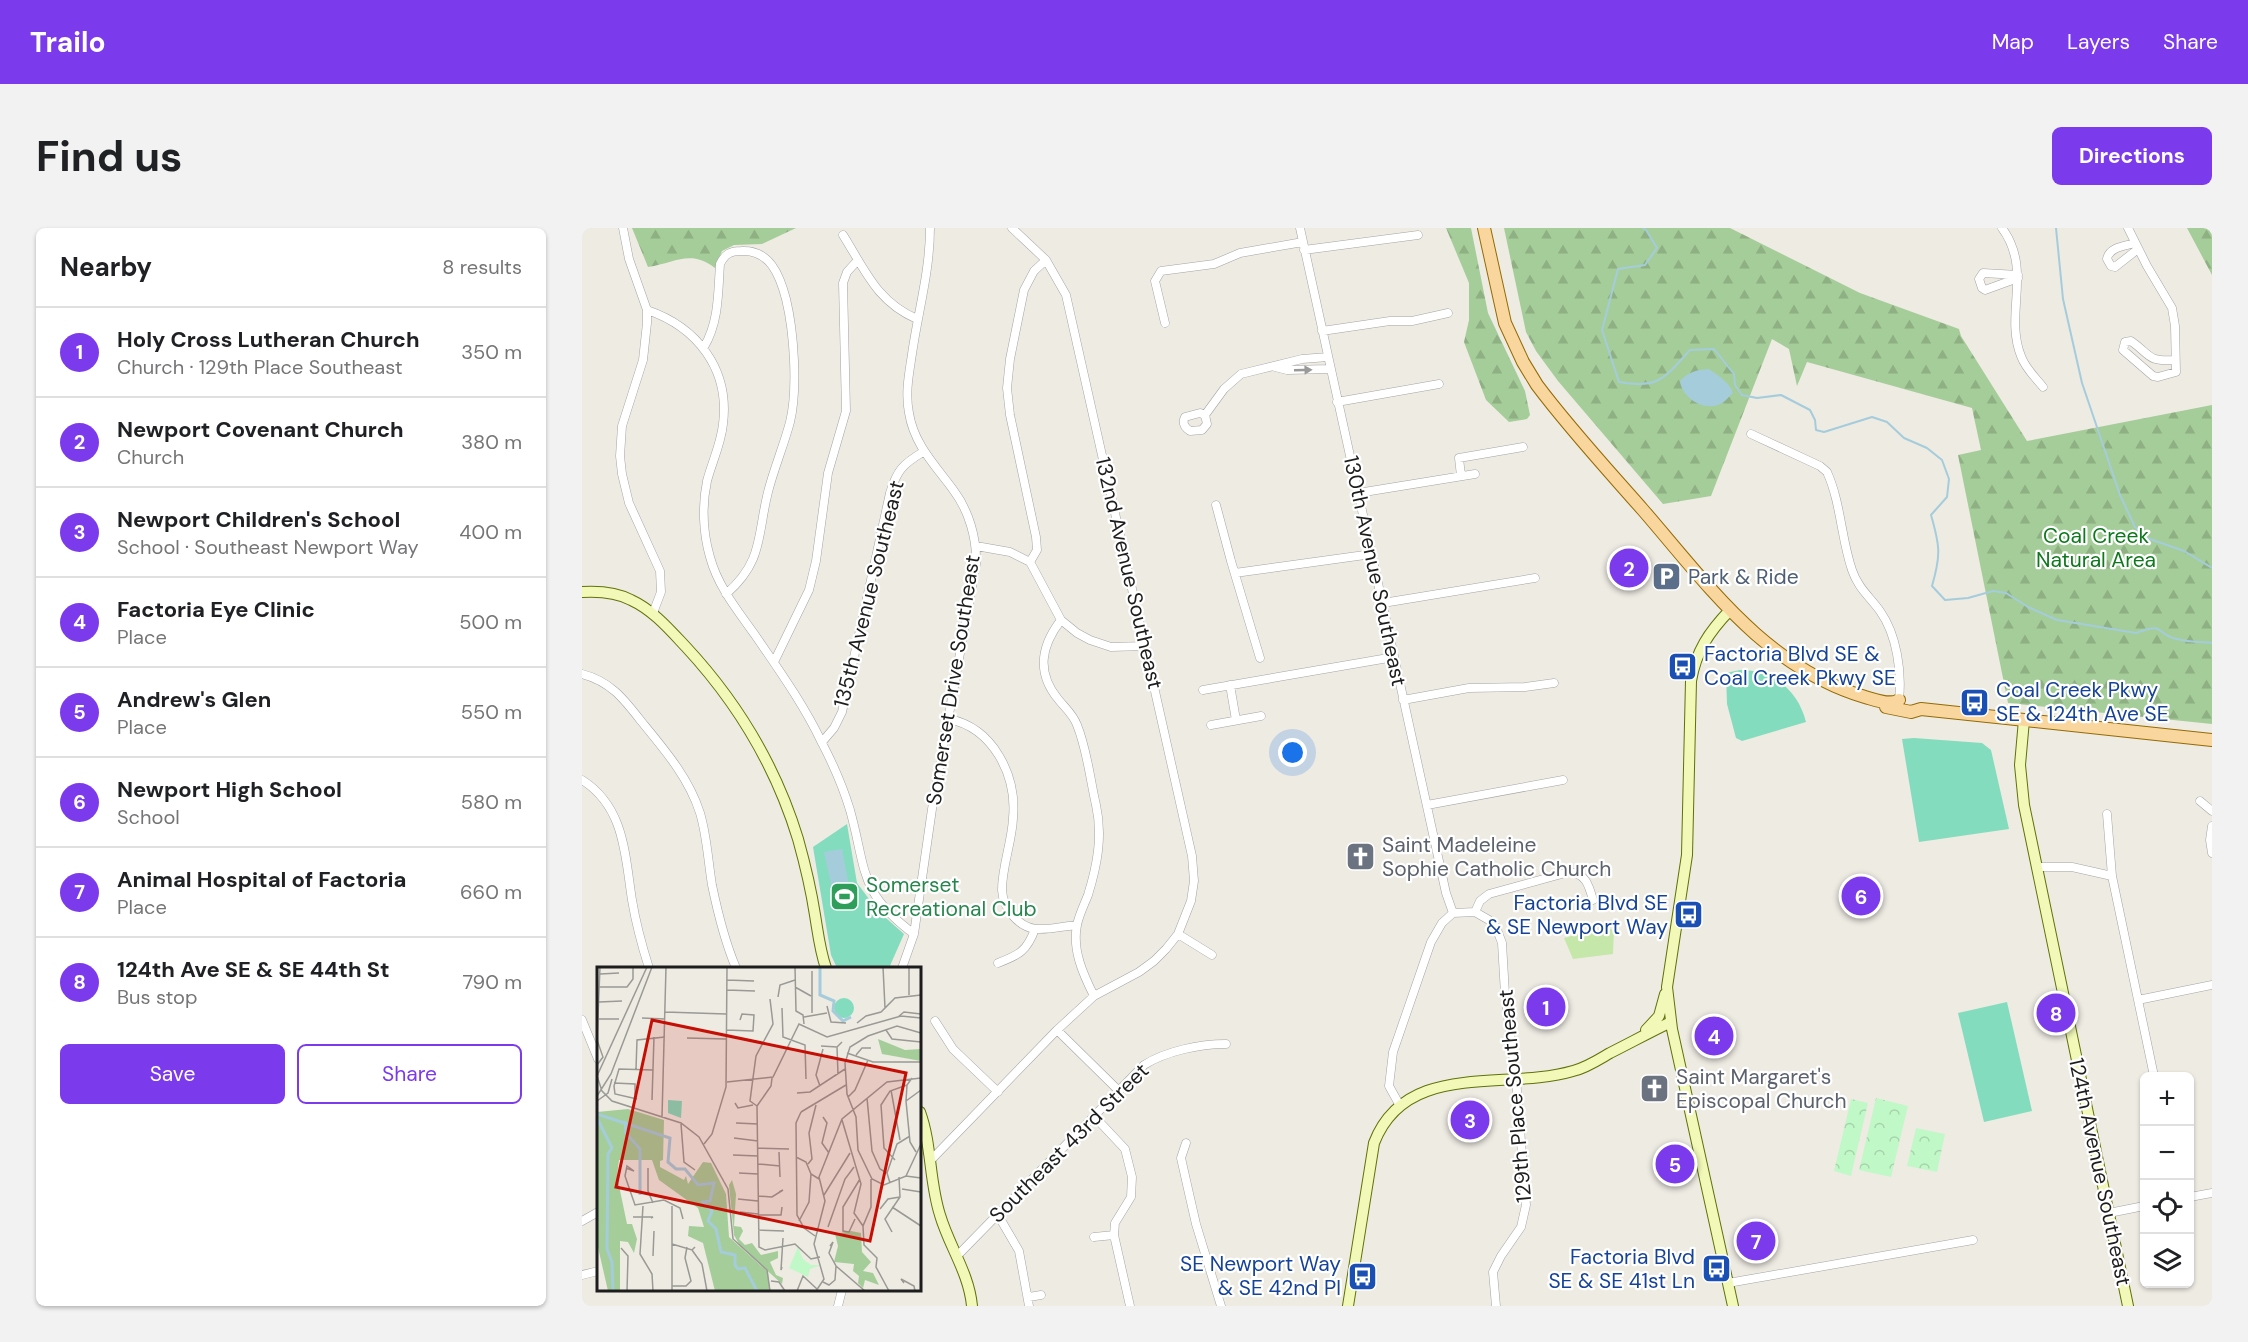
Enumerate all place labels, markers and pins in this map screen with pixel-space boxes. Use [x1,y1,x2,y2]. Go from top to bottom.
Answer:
pin: 2 [1610,546,1648,590]
parking icon: Park & Ride [1651,561,1683,593]
place label: Park & Ride [1688,563,1799,591]
place label: Factoria Blvd SE & Coal Creek Pkwy SE [1704,640,1896,692]
bus stop icon: Factoria Blvd SE & Coal Creek Pkwy SE [1667,650,1699,682]
place label: Coal Creek Pkwy SE & 124th Ave SE [1996,676,2169,728]
bus stop icon: Coal Creek Pkwy SE & 124th Ave SE [1959,686,1991,718]
place label: Saint Madeleine Sophie Catholic Church [1382,831,1611,883]
church icon: Saint Madeleine Sophie Catholic Church [1345,841,1377,873]
place label: Somerset Recreational Club [866,871,1037,923]
pin: 6 [1842,874,1880,918]
sports icon: Somerset Recreational Club [829,881,861,913]
place label: Factoria Blvd SE & SE Newport Way [1486,889,1668,941]
bus stop icon: Factoria Blvd SE & SE Newport Way [1673,899,1705,931]
pin: 1 [1526,984,1566,1030]
pin: 8 [2036,990,2076,1036]
pin: 4 [1694,1014,1734,1058]
place label: Saint Margaret's Episcopal Church [1676,1063,1847,1115]
church icon: Saint Margaret's Episcopal Church [1639,1073,1671,1105]
pin: 3 [1450,1098,1490,1142]
pin: 5 [1656,1142,1694,1186]
pin: 7 [1736,1218,1776,1264]
place label: Factoria Blvd SE & SE 41st Ln [1548,1243,1695,1295]
place label: SE Newport Way & SE 42nd Pl [1180,1250,1341,1302]
bus stop icon: Factoria Blvd SE & SE 41st Ln [1700,1253,1732,1285]
bus stop icon: SE Newport Way & SE 42nd Pl [1346,1260,1378,1292]

